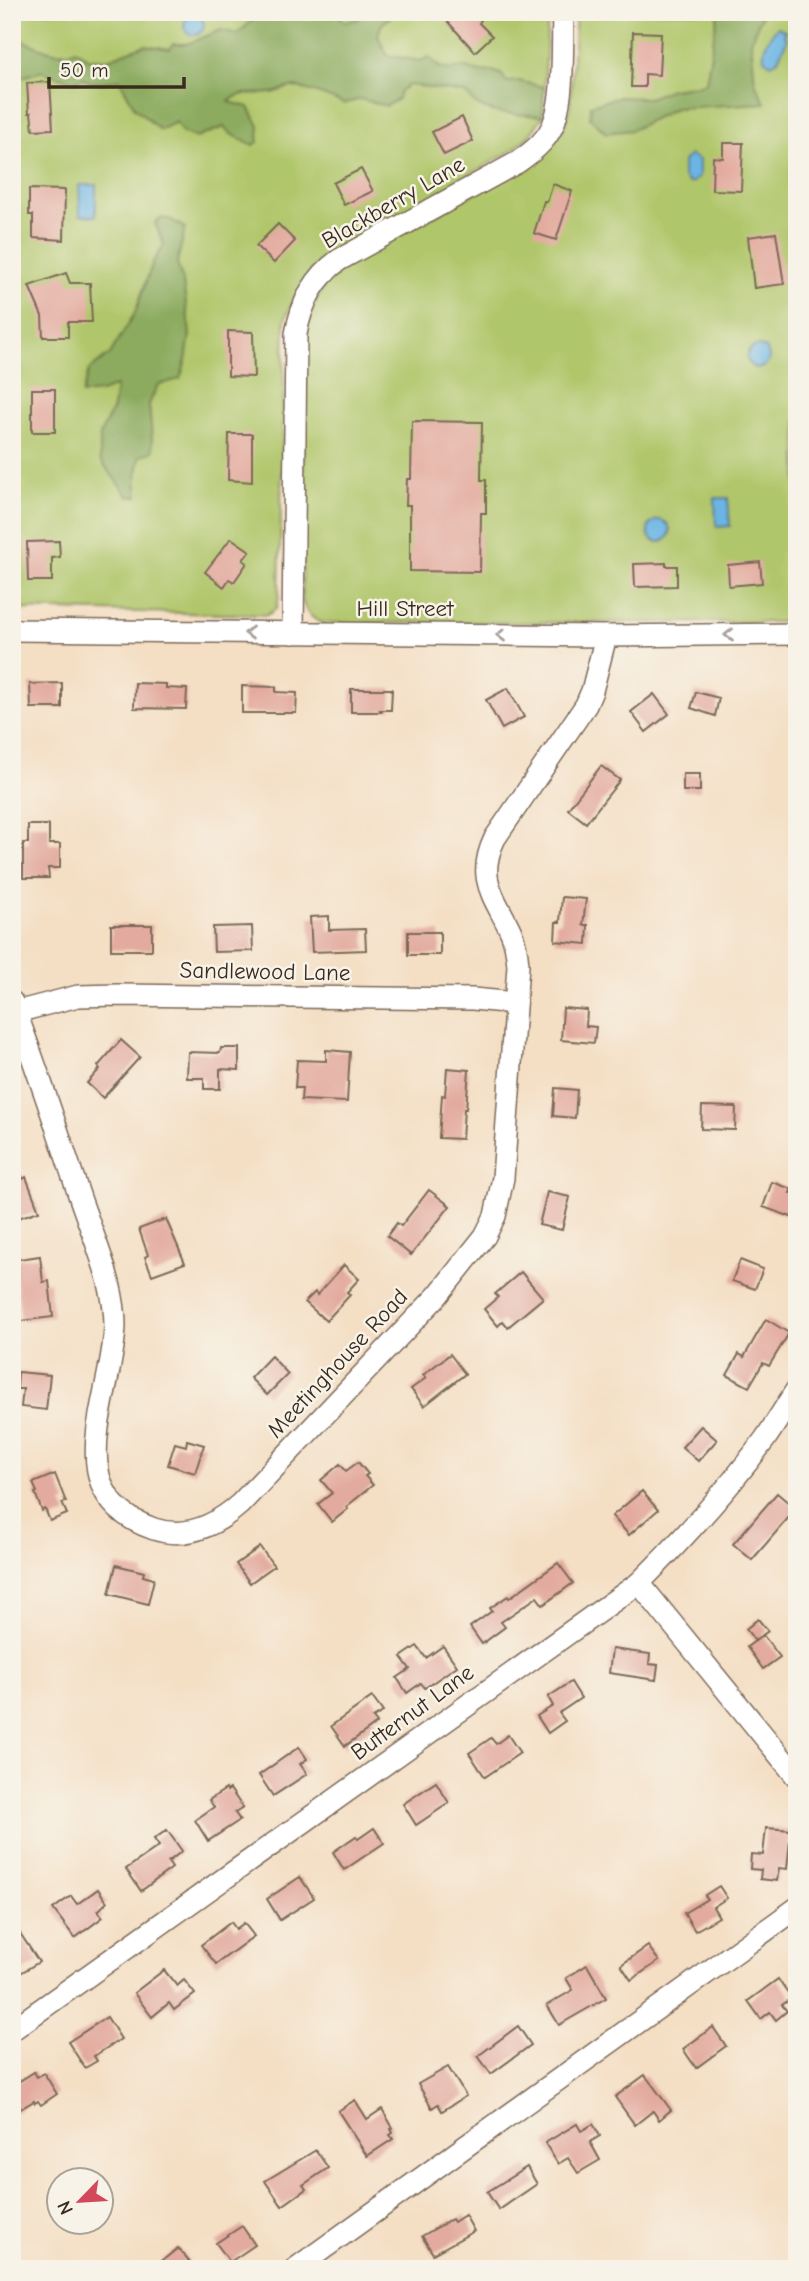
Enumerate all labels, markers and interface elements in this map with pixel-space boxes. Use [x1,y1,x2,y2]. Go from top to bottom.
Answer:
scale bar [49,46,184,90]
text: 50 m [60,58,109,82]
street label: Blackberry Lane [317,151,470,254]
street label: Hill Street [356,595,455,622]
one-way arrow [243,625,254,640]
one-way arrow [495,627,506,643]
one-way arrow [723,627,733,643]
street label: Sandlewood Lane [179,957,351,986]
street label: Meetinghouse Road [261,1283,413,1443]
street label: Butternut Lane [346,1659,479,1766]
north arrow [46,2166,116,2236]
text: N [53,2197,78,2218]

